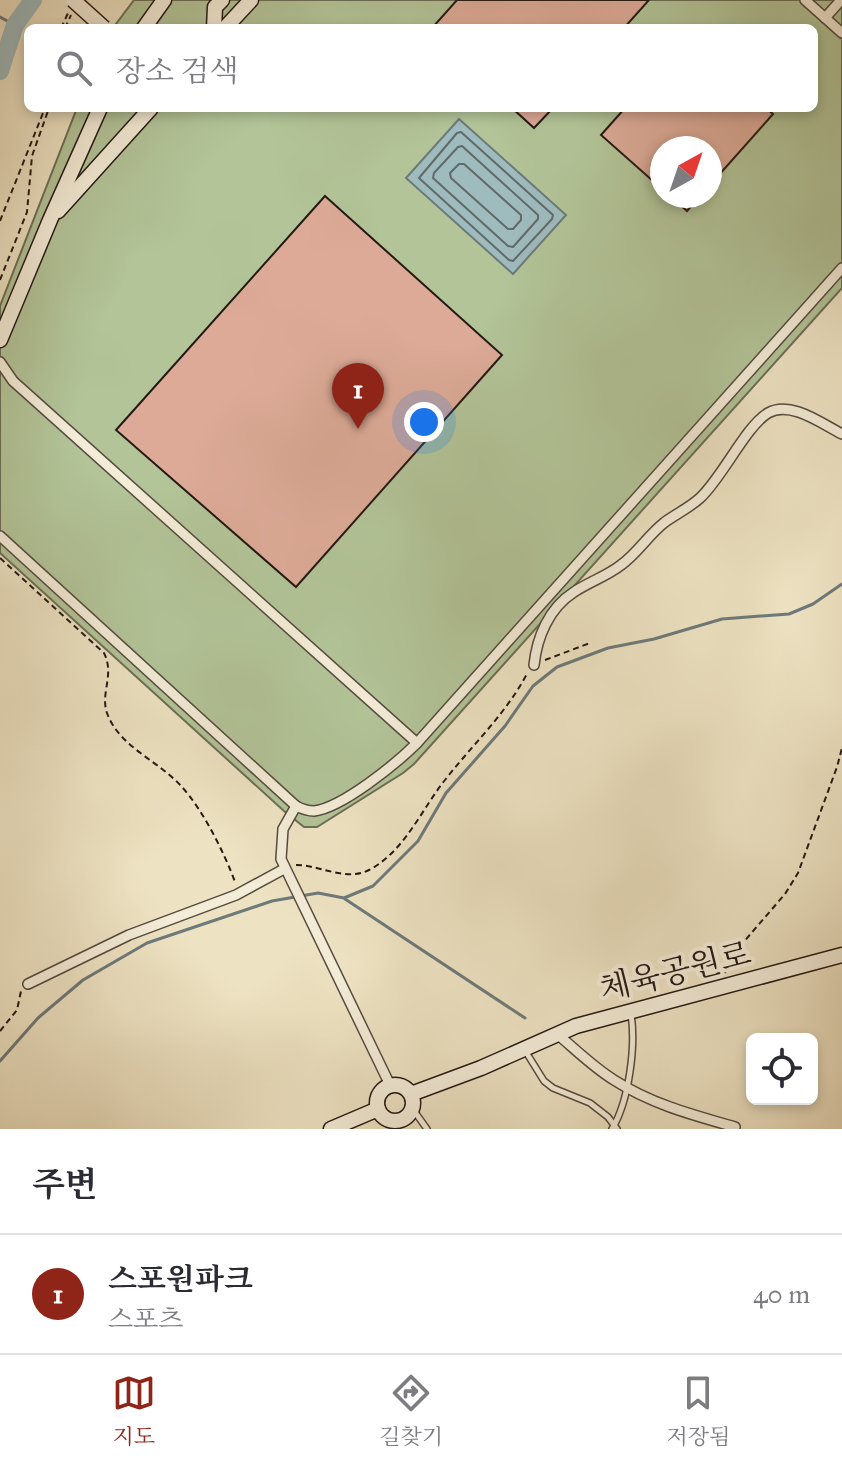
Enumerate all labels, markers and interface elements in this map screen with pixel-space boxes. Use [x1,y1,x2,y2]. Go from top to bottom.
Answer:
search box [24,24,818,112]
icon: search [52,46,96,90]
text: 장소 검색 [116,53,238,89]
north arrow [650,136,722,208]
pin: 1 [332,363,384,429]
your location [404,402,444,442]
street label: 체육공원로 [595,934,755,1009]
map controls [746,1033,818,1105]
button: locate [746,1033,818,1105]
text: 주변 [32,1164,98,1205]
text: 스포원파크 [108,1261,253,1297]
text: 1 [53,1278,63,1310]
text: 40 m [753,1278,810,1310]
text: 스포츠 [108,1303,183,1335]
tab: 지도 [112,1371,156,1450]
tab: 길찾기 [379,1371,443,1450]
tab: 저장됨 [666,1371,730,1450]

